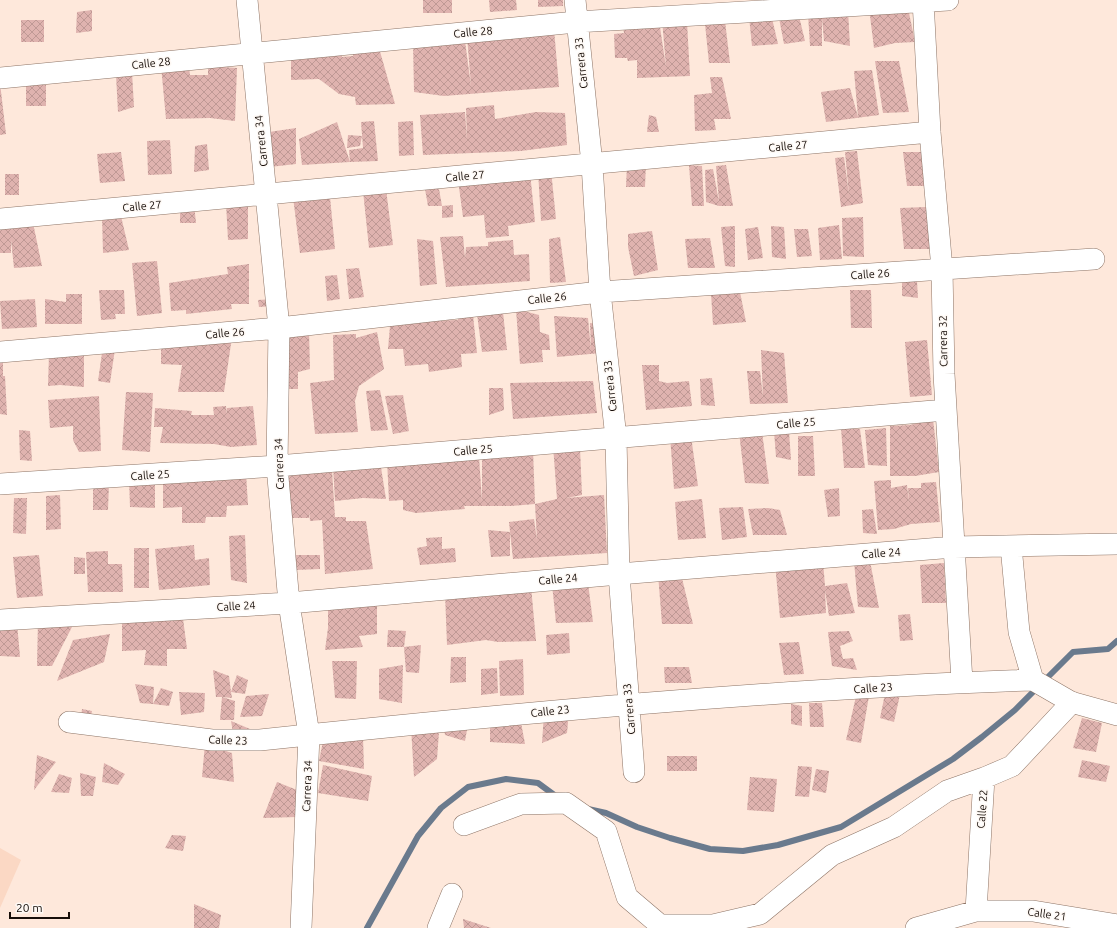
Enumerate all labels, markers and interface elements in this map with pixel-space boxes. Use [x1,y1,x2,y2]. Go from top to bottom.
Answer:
street label: Calle 28 [453,24,493,40]
street label: Carrera 33 [572,37,590,89]
street label: Calle 28 [131,55,171,71]
street label: Carrera 34 [252,115,270,167]
street label: Calle 27 [768,138,808,154]
street label: Calle 27 [445,168,485,184]
street label: Calle 27 [122,198,162,214]
street label: Calle 26 [850,267,890,281]
street label: Calle 26 [527,290,567,306]
street label: Carrera 32 [937,315,949,367]
street label: Calle 26 [205,325,245,341]
street label: Carrera 33 [601,360,619,412]
street label: Calle 25 [776,415,816,431]
street label: Carrera 34 [272,438,286,490]
street label: Calle 25 [453,442,493,458]
street label: Calle 25 [130,468,170,482]
street label: Calle 24 [861,546,901,560]
street label: Calle 24 [538,571,578,587]
street label: Calle 24 [216,599,256,613]
street label: Calle 23 [853,681,893,695]
street label: Carrera 33 [621,683,637,735]
street label: Calle 23 [530,703,570,719]
street label: Calle 23 [208,733,248,747]
street label: Carrera 34 [300,760,314,812]
street label: Calle 22 [975,789,989,829]
scale bar [10,894,69,920]
text: 20 m [16,901,43,914]
street label: Calle 21 [1027,905,1067,923]

